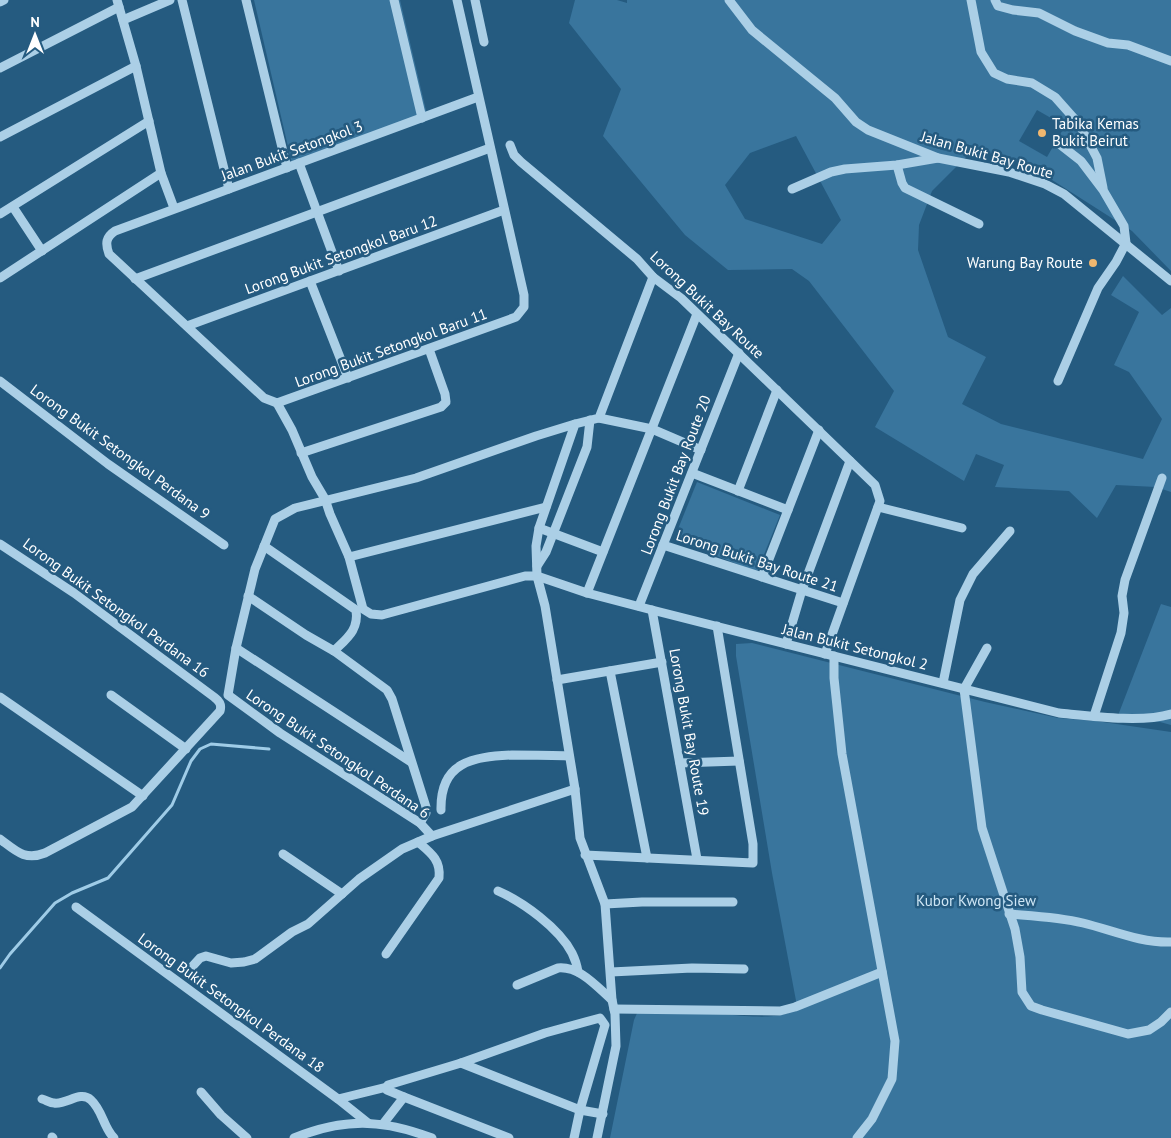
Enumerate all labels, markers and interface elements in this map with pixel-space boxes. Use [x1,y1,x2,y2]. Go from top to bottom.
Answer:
north arrow [10,10,60,60]
text: N [30,13,40,31]
place label: Tabika Kemas Bukit Beirut [1052,114,1139,150]
street label: Jalan Bukit Setongkol 3 [217,116,365,185]
street label: Jalan Bukit Bay Route [918,126,1055,182]
marker: Tabika Kemas Bukit Beirut [1036,127,1048,139]
street label: Lorong Bukit Setongkol Baru 12 [242,211,440,298]
street label: Lorong Bukit Bay Route [646,247,768,362]
place label: Warung Bay Route [967,253,1083,272]
marker: Warung Bay Route [1087,257,1099,269]
street label: Lorong Bukit Setongkol Baru 11 [292,304,490,391]
street label: Lorong Bukit Setongkol Perdana 9 [27,380,214,523]
street label: Lorong Bukit Bay Route 20 [636,392,715,557]
street label: Lorong Bukit Bay Route 21 [674,525,841,596]
street label: Lorong Bukit Setongkol Perdana 16 [19,534,213,682]
street label: Jalan Bukit Setongkol 2 [779,619,930,674]
street label: Lorong Bukit Bay Route 19 [665,647,714,817]
street label: Lorong Bukit Setongkol Perdana 6 [243,685,434,822]
park label: Kubor Kwong Siew [916,891,1036,910]
street label: Lorong Bukit Setongkol Perdana 18 [134,929,328,1077]

